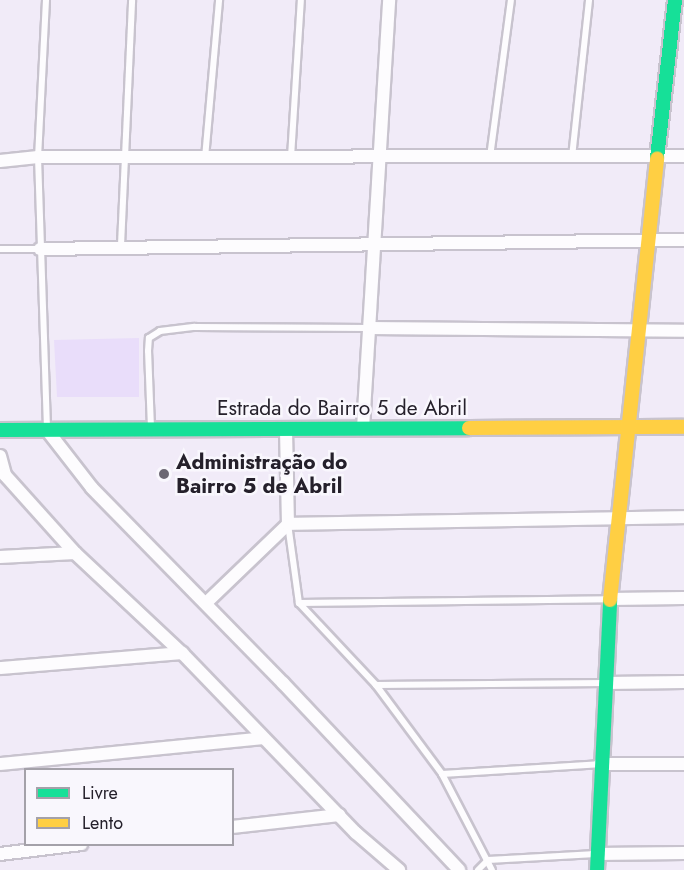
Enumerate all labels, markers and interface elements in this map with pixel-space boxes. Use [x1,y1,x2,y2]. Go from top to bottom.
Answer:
street label: Estrada do Bairro 5 de Abril [217,395,467,421]
place label: Administração do Bairro 5 de Abril [176,449,347,499]
marker: Administração do Bairro 5 de Abril [157,467,171,481]
legend [24,768,234,846]
text: Livre [82,780,118,806]
text: Lento [82,810,123,836]

